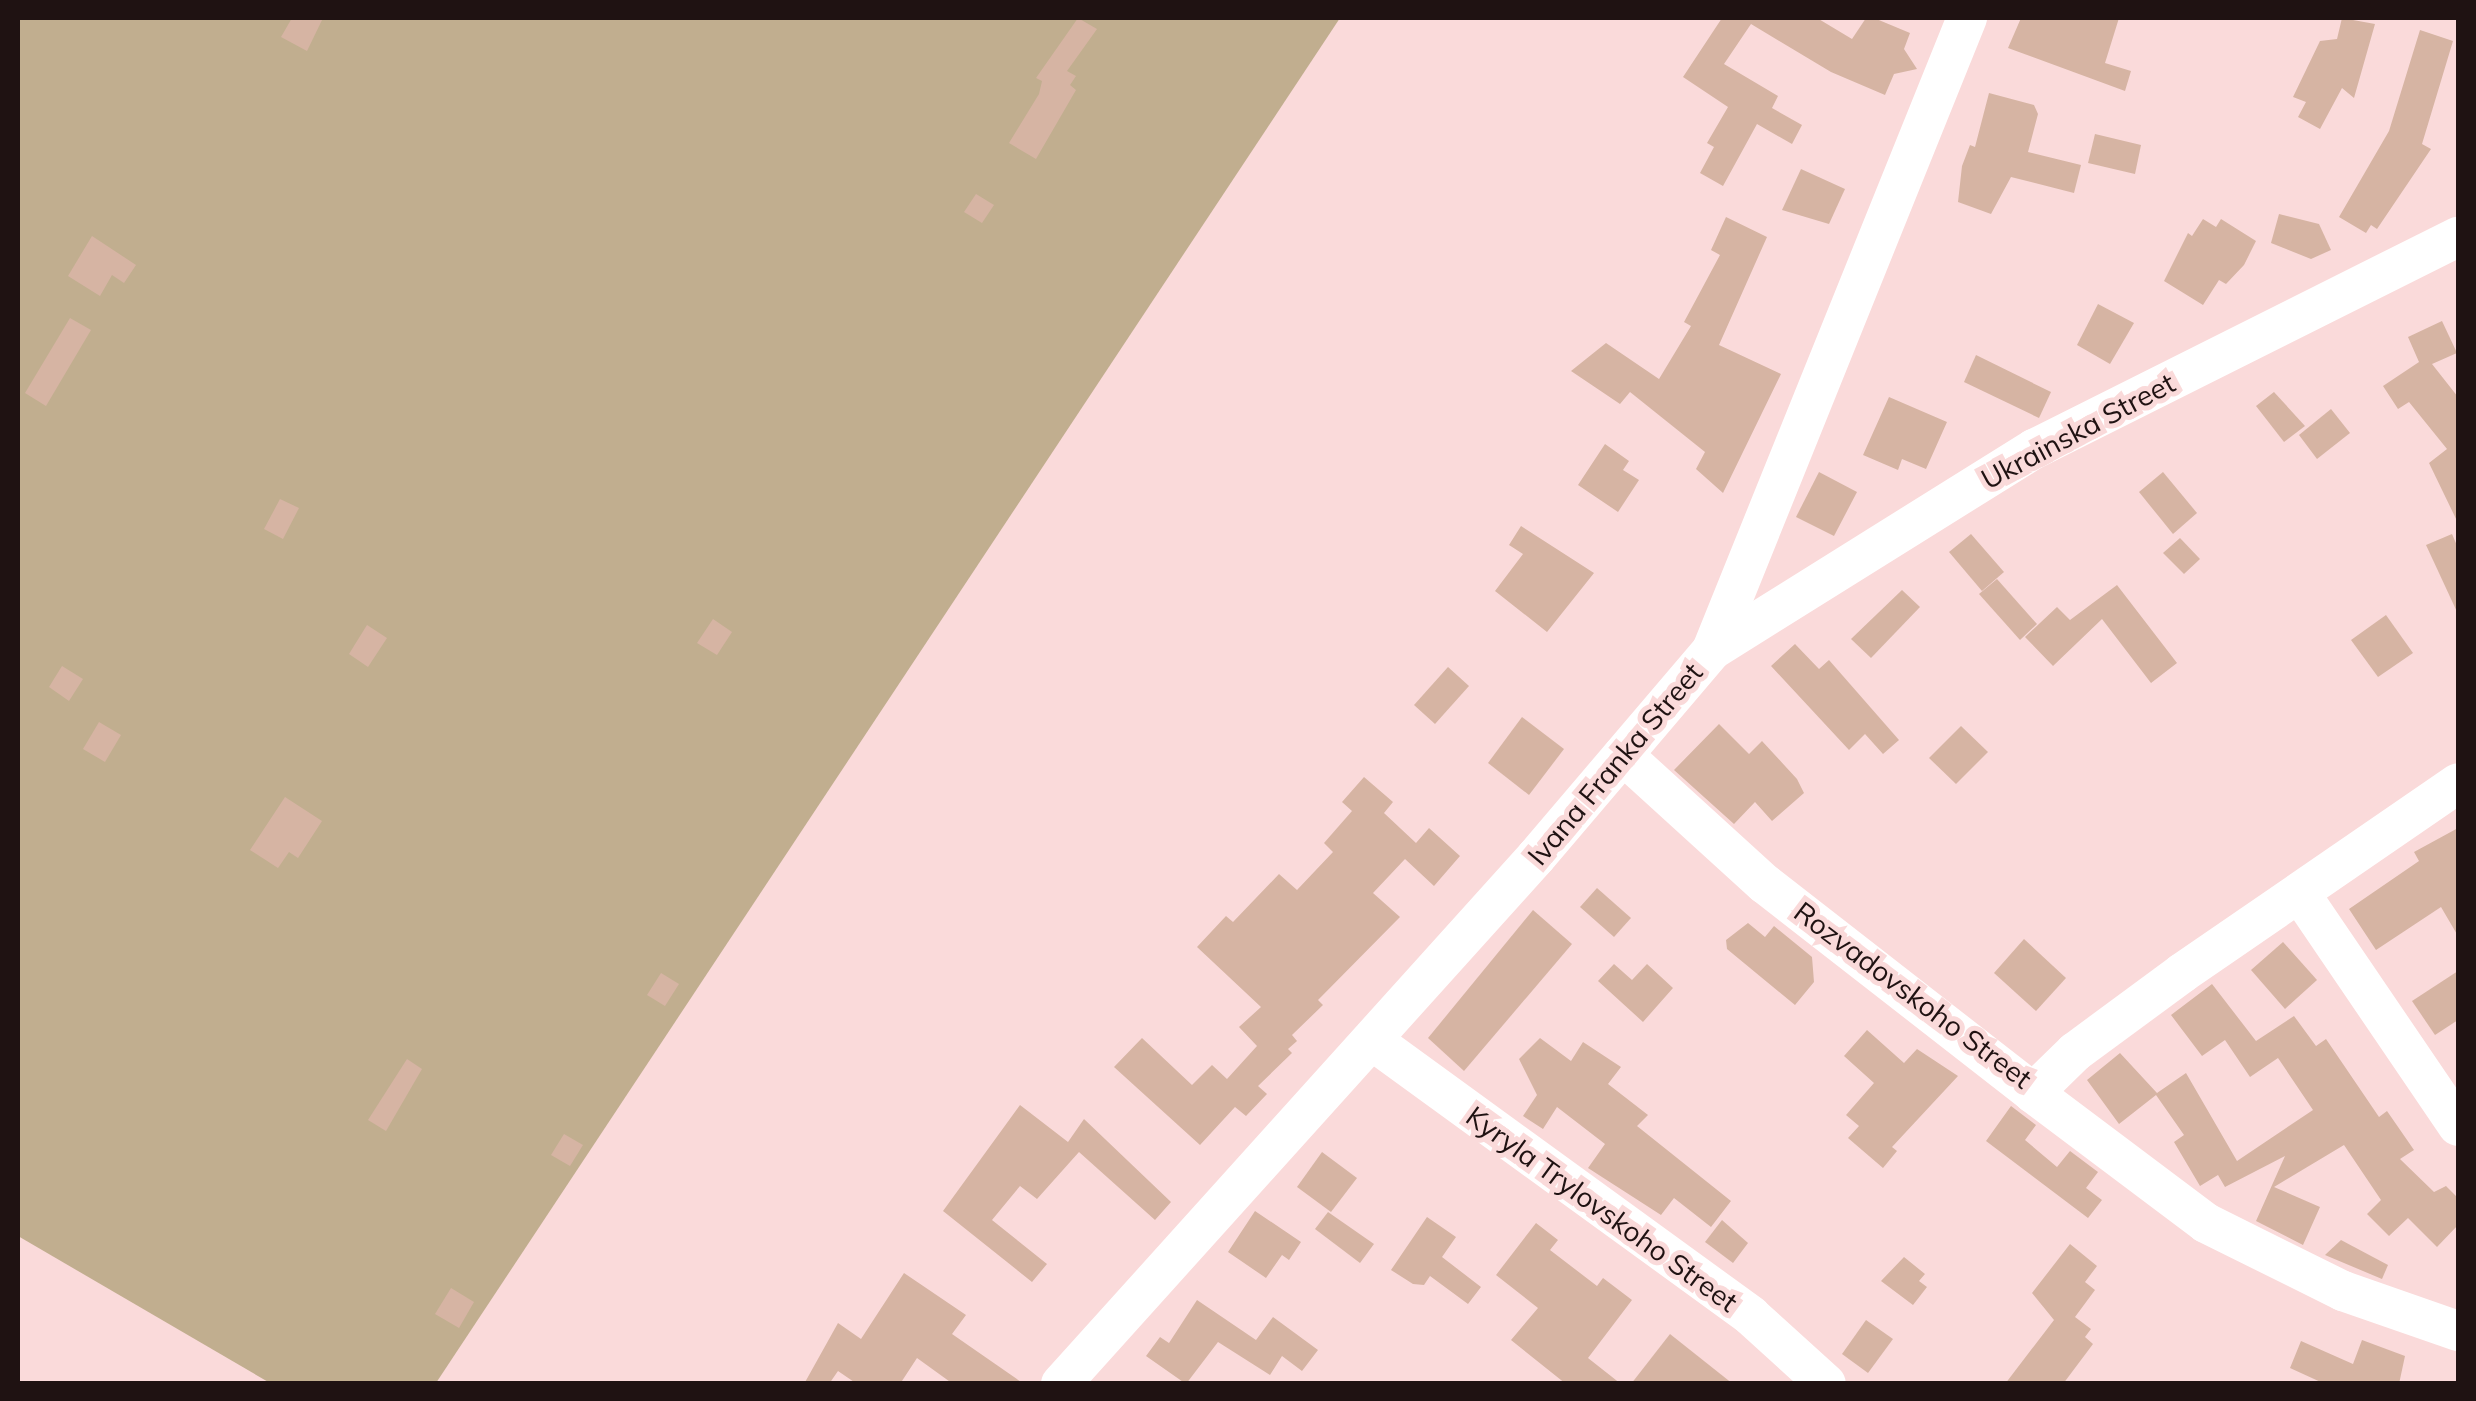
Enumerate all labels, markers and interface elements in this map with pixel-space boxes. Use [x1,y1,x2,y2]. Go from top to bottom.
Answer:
street label: Ukrainska Street [1975,366,2181,496]
street label: Ivana Franka Street [1521,656,1709,872]
street label: Rozvadovskoho Street [1788,895,2038,1095]
street label: Kyryla Trylovskoho Street [1460,1099,1744,1319]

